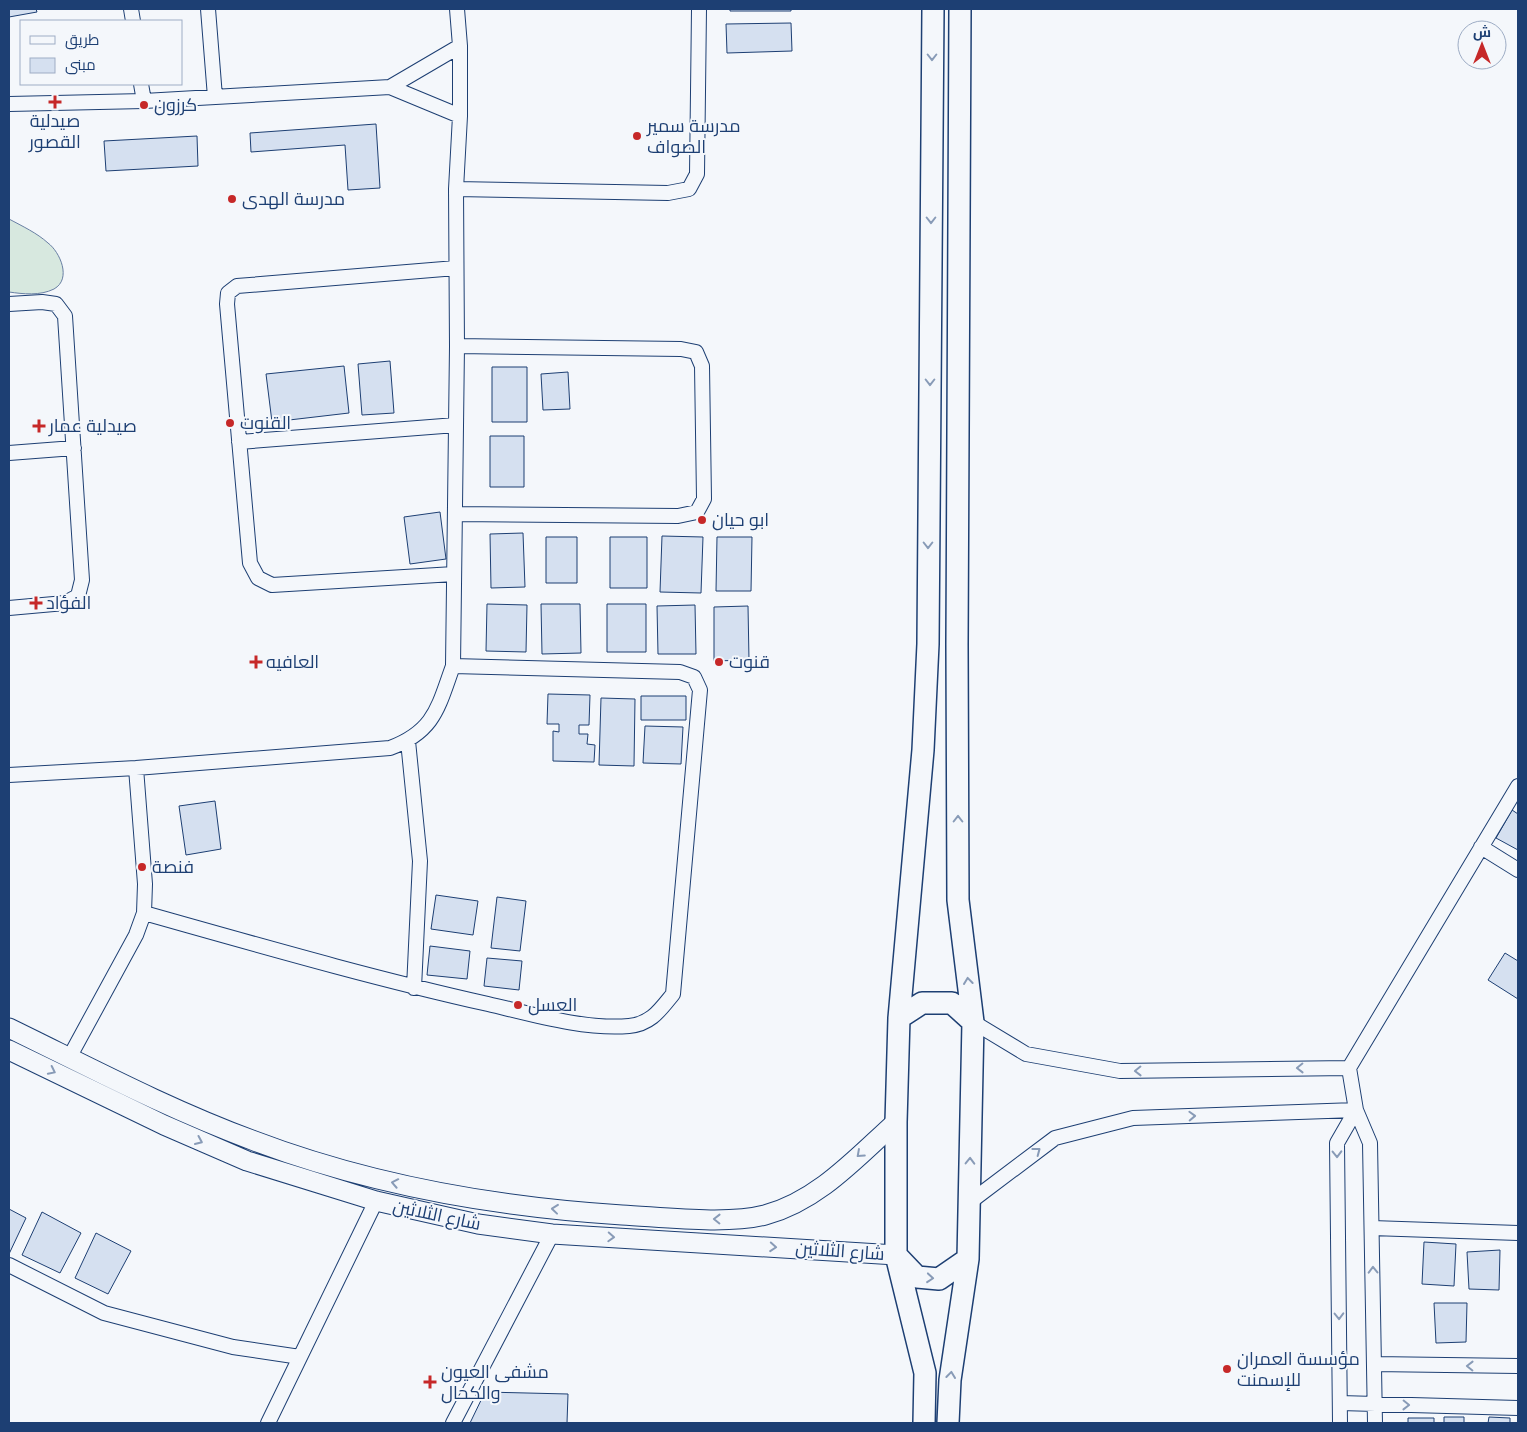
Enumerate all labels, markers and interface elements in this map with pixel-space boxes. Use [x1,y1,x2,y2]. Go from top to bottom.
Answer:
legend [20,20,182,85]
north arrow [1457,20,1507,70]
text: ش [1473,22,1491,43]
text: طريق [65,29,99,52]
text: مبنى [65,54,96,77]
one-way arrow [927,54,937,62]
place label: كرزون [154,92,197,119]
marker: صيدلية القصور [49,96,61,108]
marker: كرزون [138,99,150,111]
place label: صيدلية القصور [28,108,81,156]
place label: مدرسة سمير الصواف [646,113,740,161]
marker: مدرسة سمير الصواف [631,130,643,142]
place label: مدرسة الهدى [242,186,345,213]
marker: مدرسة الهدى [226,193,238,205]
one-way arrow [926,216,936,224]
one-way arrow [925,379,935,387]
place label: القنوت [240,410,291,437]
place label: صيدلية عمار [48,413,137,440]
marker: القنوت [224,417,236,429]
marker: صيدلية عمار [33,420,45,432]
place label: ابو حيان [712,507,769,534]
marker: ابو حيان [696,514,708,526]
one-way arrow [923,542,933,549]
place label: الفؤاد [46,590,91,617]
marker: الفؤاد [30,597,42,609]
place label: العافيه [266,649,319,676]
place label: قنوت [729,649,770,676]
marker: العافيه [250,656,262,668]
marker: قنوت [713,656,725,668]
one-way arrow [953,815,963,823]
place label: فنصة [152,854,194,881]
marker: فنصة [136,861,148,873]
one-way arrow [963,977,974,985]
place label: العسل [528,992,577,1019]
marker: العسل [512,999,524,1011]
one-way arrow [1296,1063,1304,1074]
one-way arrow [47,1065,56,1075]
one-way arrow [1133,1066,1141,1076]
one-way arrow [1189,1111,1197,1121]
one-way arrow [194,1134,203,1145]
one-way arrow [856,1148,865,1157]
one-way arrow [1031,1149,1040,1157]
one-way arrow [1332,1150,1342,1158]
one-way arrow [965,1157,976,1165]
one-way arrow [390,1178,399,1189]
street label: شارع الثلاثين [390,1193,483,1238]
one-way arrow [550,1204,558,1215]
one-way arrow [713,1214,720,1224]
one-way arrow [608,1232,615,1242]
street label: شارع الثلاثين [795,1235,885,1268]
one-way arrow [769,1241,777,1252]
one-way arrow [1367,1265,1378,1273]
one-way arrow [927,1272,935,1283]
one-way arrow [1334,1312,1344,1320]
place label: مؤسسة العمران للإسمنت [1237,1346,1360,1394]
place label: مشفى العيون والكحال [441,1359,549,1407]
one-way arrow [1465,1360,1473,1371]
marker: مؤسسة العمران للإسمنت [1221,1363,1233,1375]
one-way arrow [945,1370,956,1378]
marker: مشفى العيون والكحال [423,1375,437,1389]
one-way arrow [1402,1400,1410,1411]

